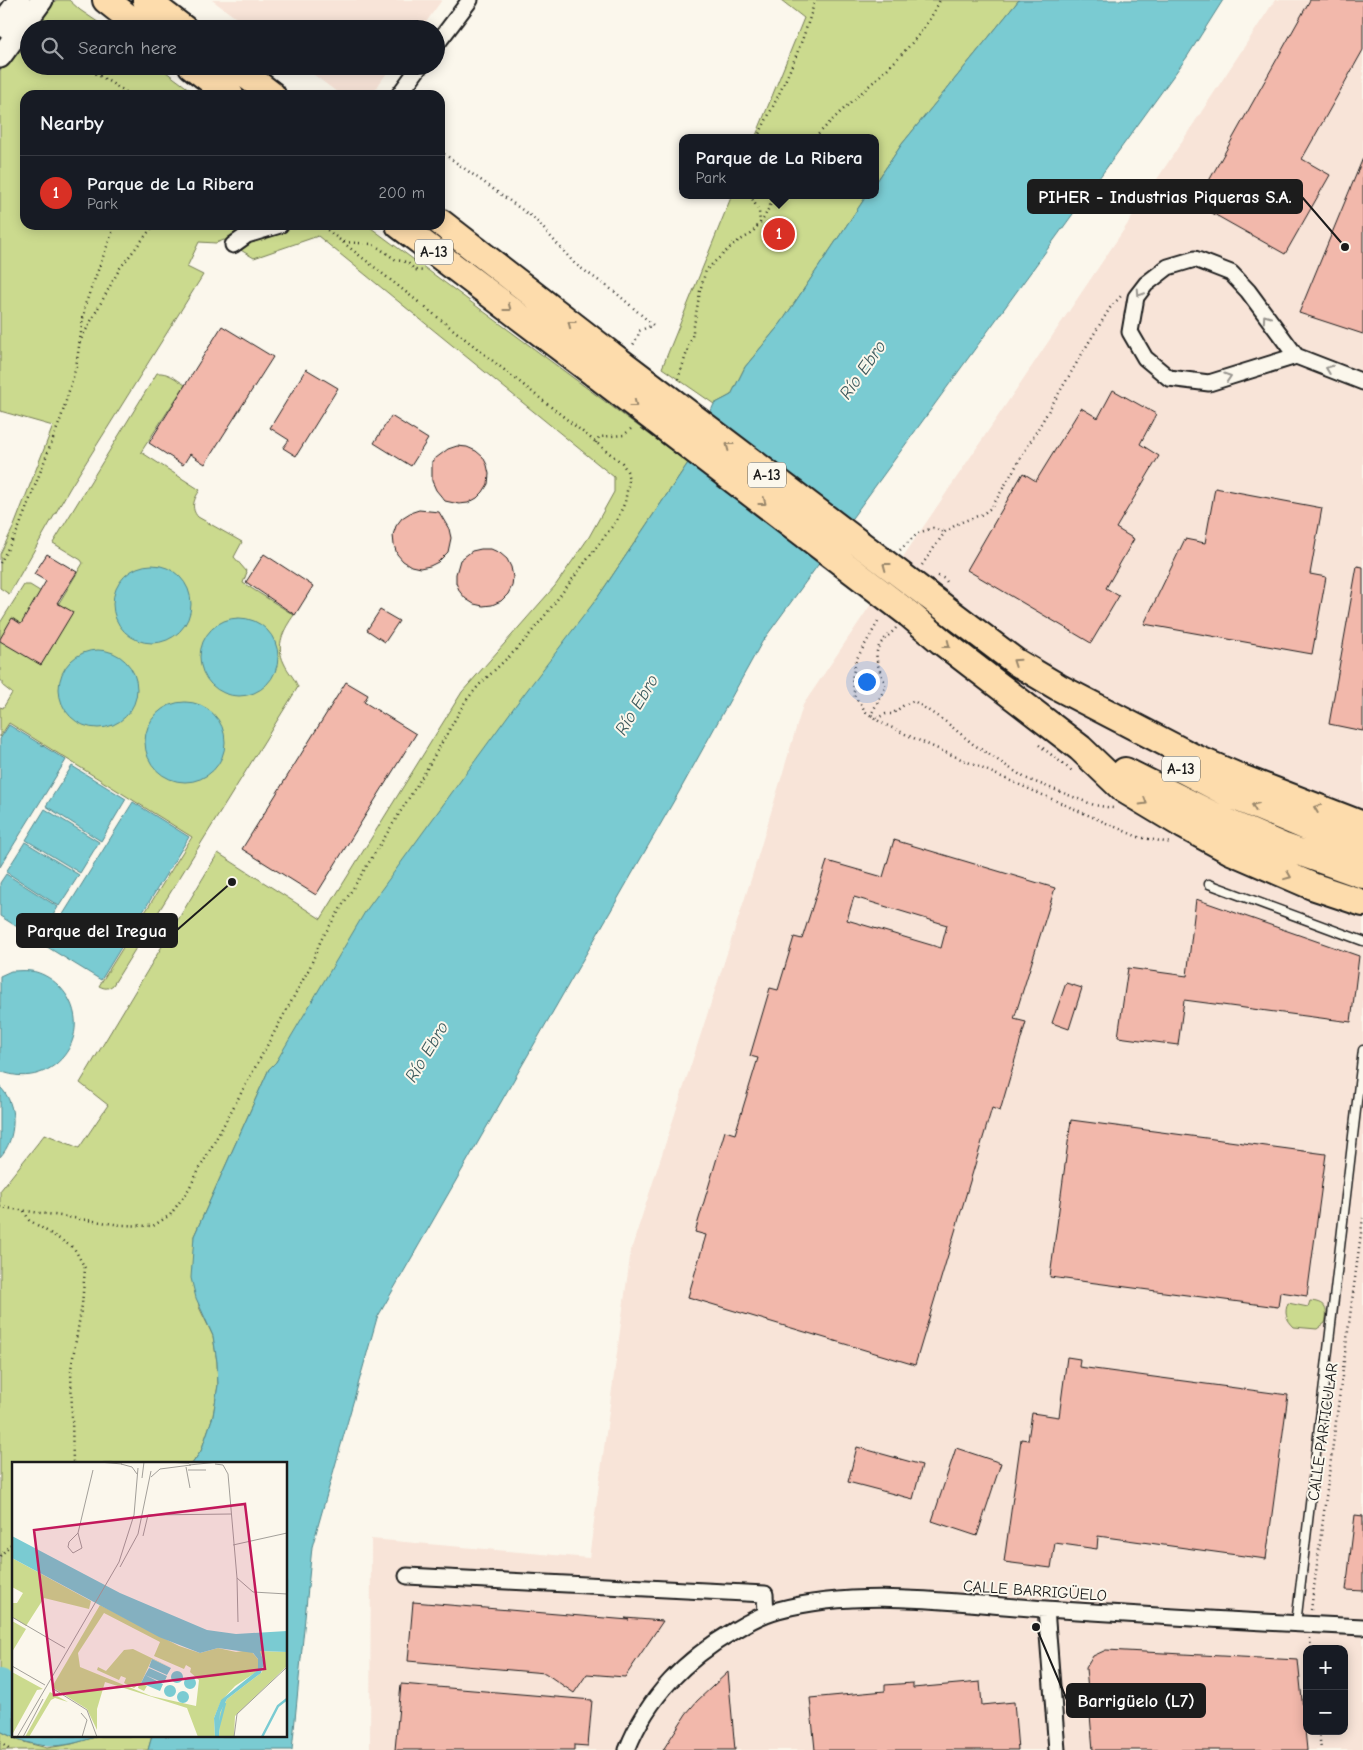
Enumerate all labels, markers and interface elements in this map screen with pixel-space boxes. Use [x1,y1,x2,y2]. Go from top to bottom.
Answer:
search box [20,20,445,75]
icon: search [38,34,66,62]
text: Search here [78,37,177,59]
text: Nearby [40,111,104,135]
popup [679,134,879,199]
text: Parque de La Ribera [695,147,863,169]
text: Park [695,169,726,187]
text: Parque de La Ribera [87,173,254,195]
callout: PIHER - Industrias Piqueras S.A. [1028,180,1302,213]
text: 1 [53,184,59,202]
text: 200 m [379,184,425,202]
text: PIHER - Industrias Piqueras S.A. [1038,187,1292,208]
text: Park [87,195,118,213]
pin: 1 [763,215,795,253]
road number: A-13 [415,240,453,264]
one-way arrow [1137,287,1146,297]
one-way arrow [502,303,511,311]
one-way arrow [1263,314,1272,323]
one-way arrow [568,321,577,330]
water label: Río Ebro [835,337,891,403]
one-way arrow [1326,365,1334,375]
one-way arrow [1224,373,1232,383]
one-way arrow [628,398,637,406]
one-way arrow [725,443,735,452]
road number: A-13 [748,462,786,488]
one-way arrow [757,497,766,505]
one-way arrow [883,563,892,571]
one-way arrow [941,639,951,648]
one-way arrow [1013,659,1022,668]
your location [854,669,880,695]
water label: Río Ebro [611,671,663,739]
road number: A-13 [1162,756,1200,782]
one-way arrow [1139,795,1148,805]
one-way arrow [1251,801,1260,812]
one-way arrow [1314,804,1322,814]
one-way arrow [1283,870,1292,881]
callout: Parque del Iregua [17,914,177,947]
text: Parque del Iregua [27,921,167,942]
water label: Río Ebro [401,1018,453,1086]
street label: CALLE PARTICULAR [1304,1361,1342,1502]
inset map [12,1462,288,1738]
street label: CALLE BARRIGÜELO [962,1577,1108,1605]
map controls [1303,1645,1348,1735]
button: + [1303,1645,1348,1690]
callout: Barrigüelo (L7) [1067,1684,1205,1717]
button: − [1303,1690,1348,1735]
text: Barrigüelo (L7) [1077,1691,1195,1712]

